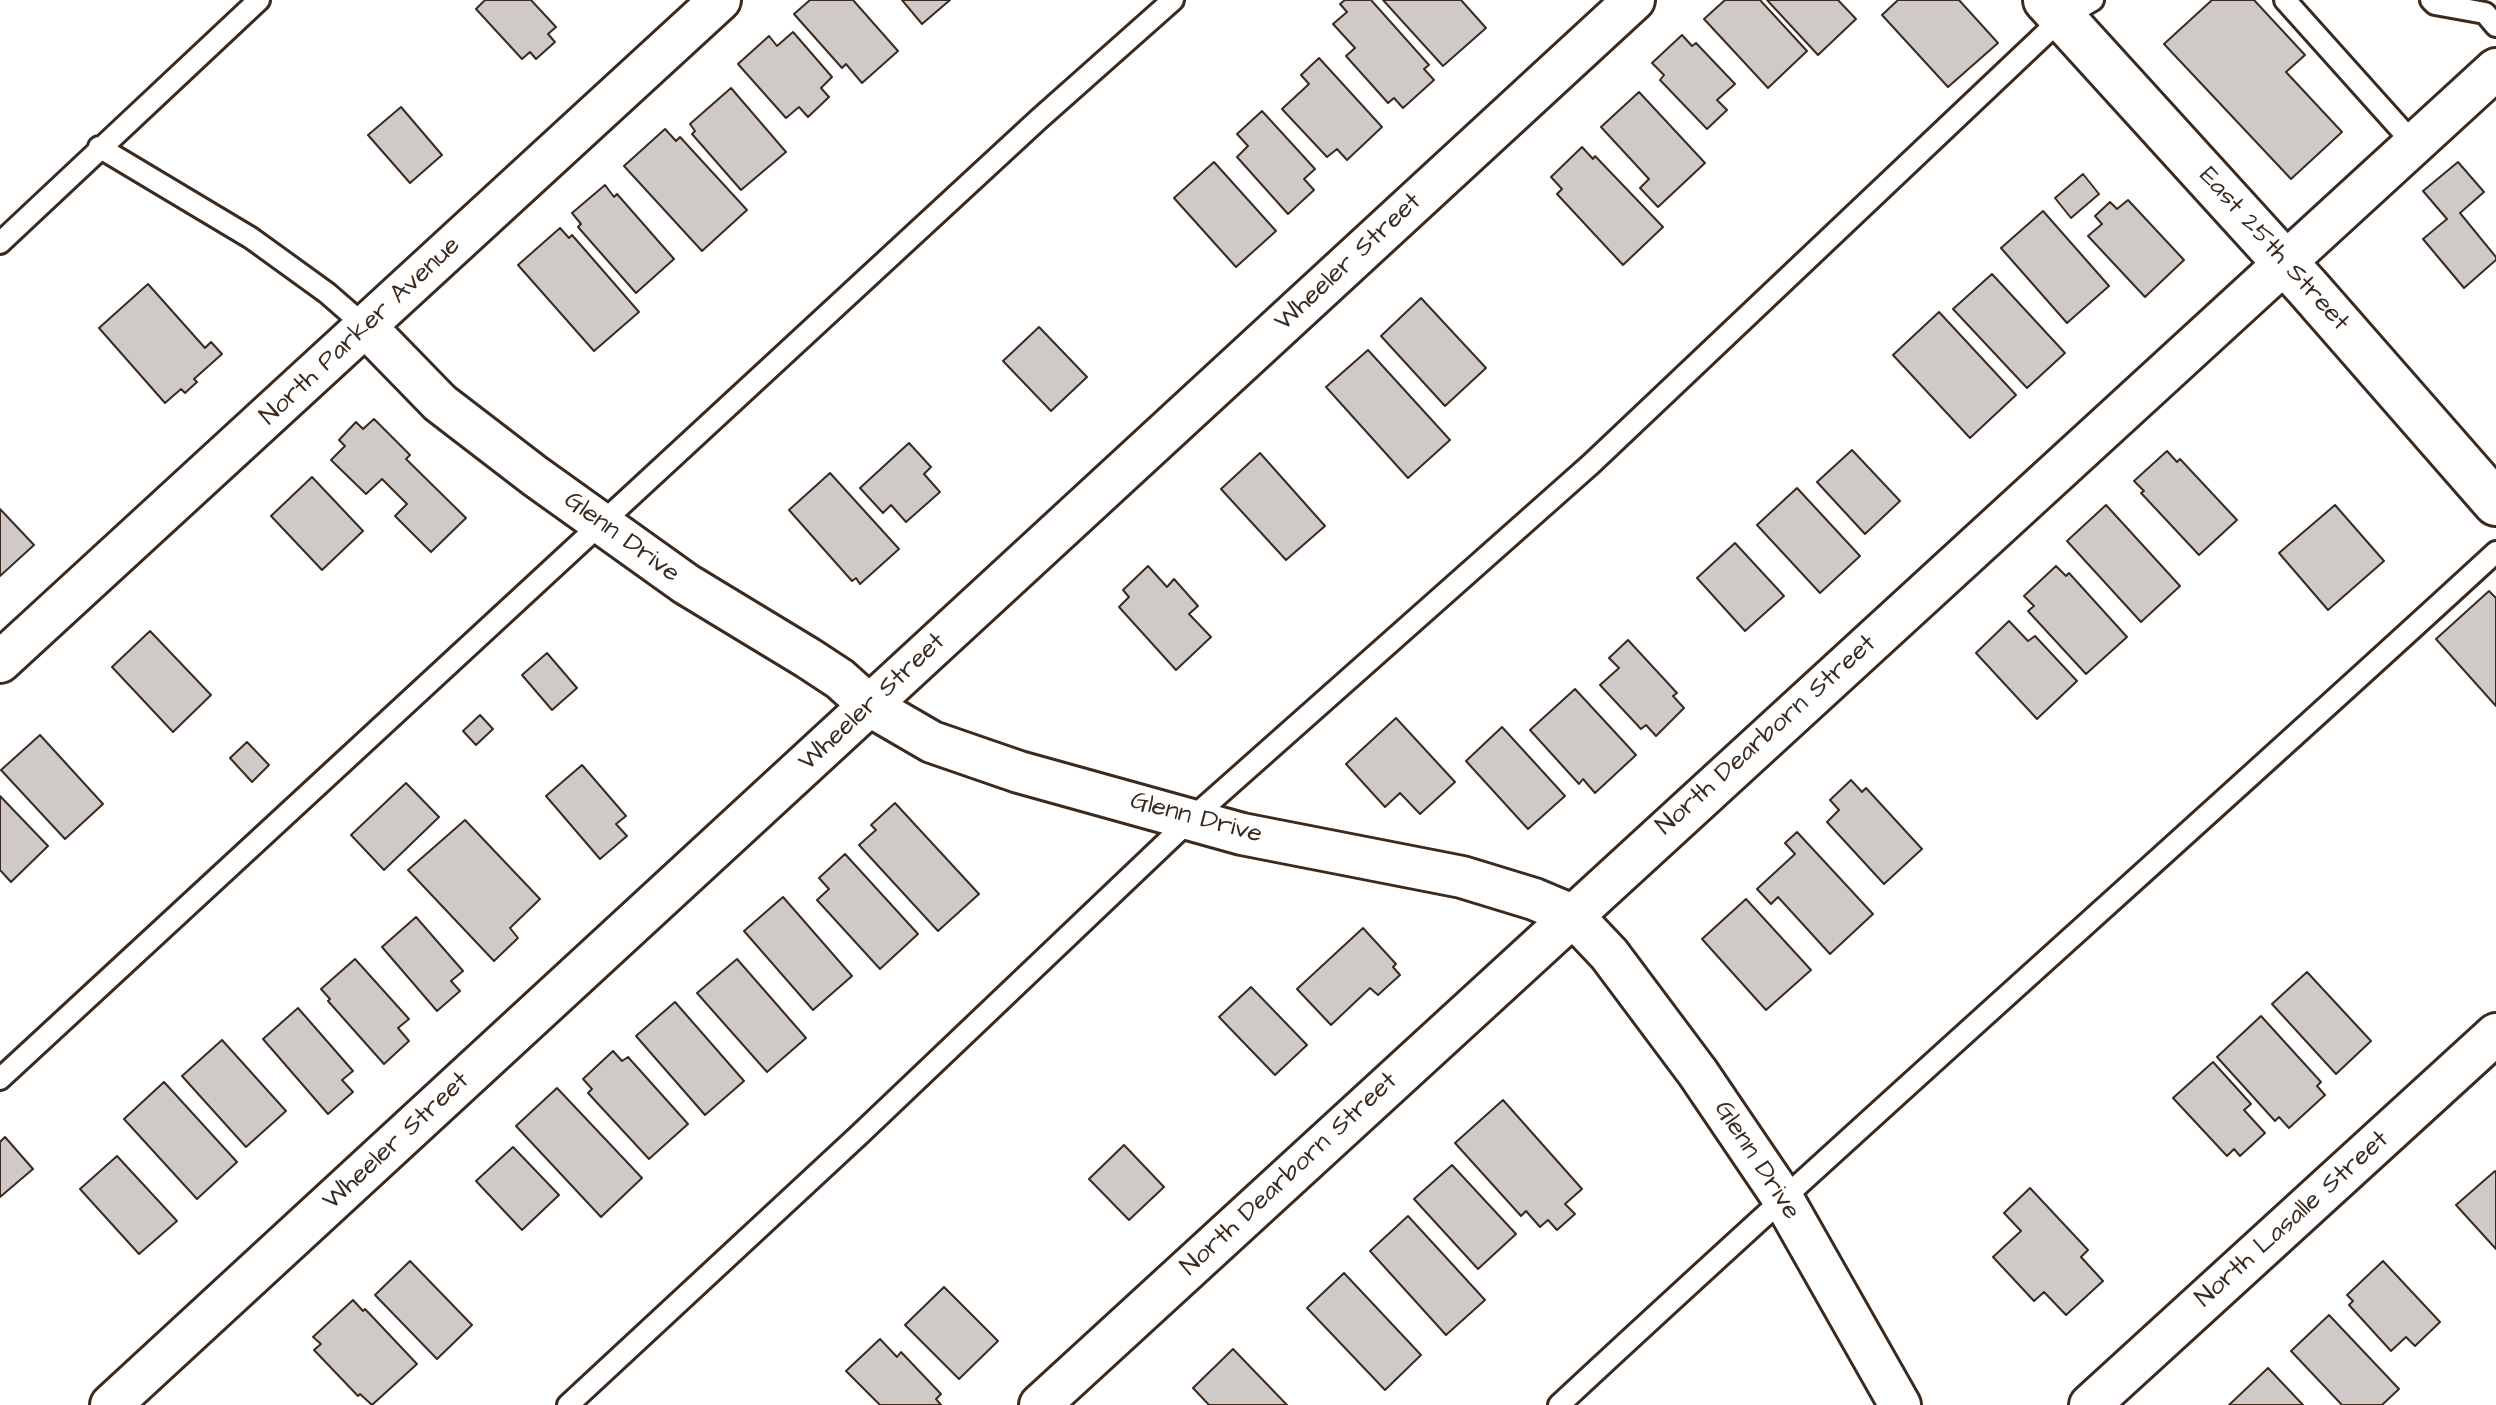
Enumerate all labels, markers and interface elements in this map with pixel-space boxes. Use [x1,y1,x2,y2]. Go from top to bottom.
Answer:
street label: East 25th Street [2191,162,2355,338]
street label: Wheeler Street [1269,187,1429,339]
street label: North Parker Avenue [254,231,468,433]
street label: Glenn Drive [557,486,685,590]
street label: Wheeler Street [793,627,953,779]
street label: North Dearborn Street [1651,629,1883,843]
street label: Glenn Drive [1127,786,1265,852]
street label: Wheeler Street [317,1066,477,1218]
street label: North Dearborn Street [1175,1066,1405,1284]
street label: Glenn Drive [1706,1096,1806,1226]
street label: North Lasalle Street [2190,1125,2396,1315]

